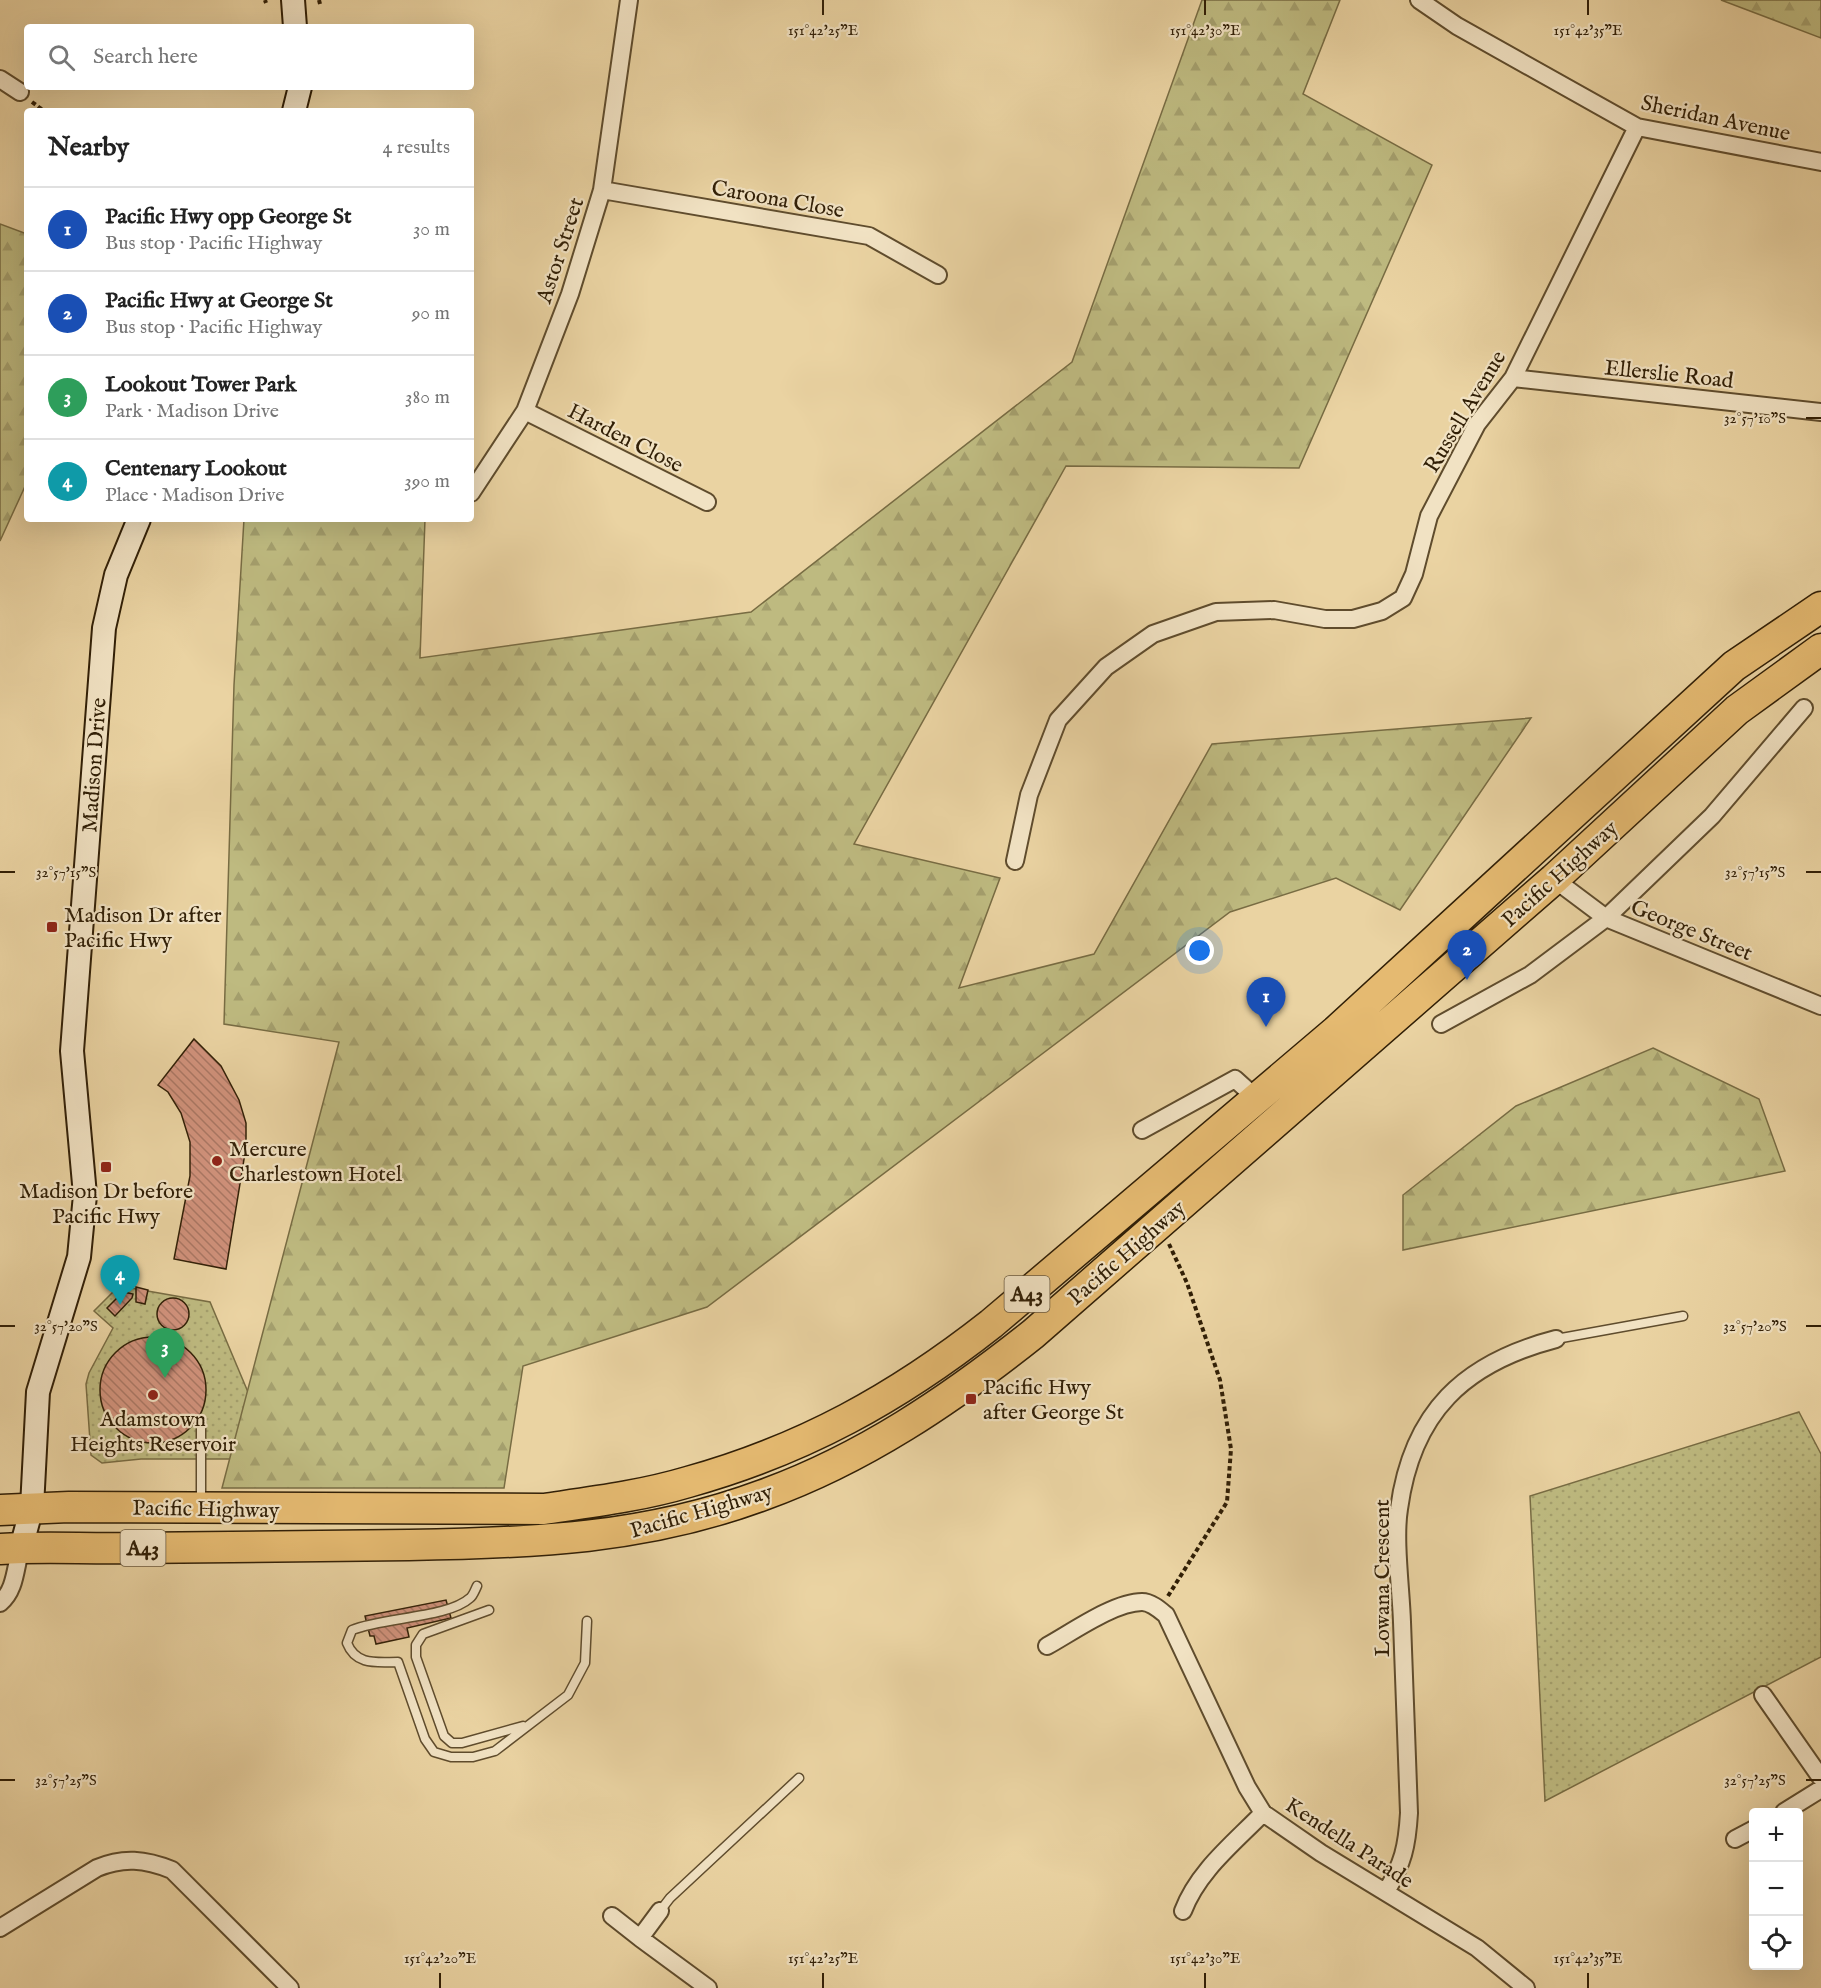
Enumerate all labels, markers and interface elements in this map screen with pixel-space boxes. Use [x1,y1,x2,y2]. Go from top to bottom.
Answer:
text: 151°42'25"E [788,21,858,40]
text: 151°42'30"E [1170,21,1240,40]
text: 151°42'35"E [1554,21,1622,40]
search box [24,24,474,90]
icon: search [45,41,78,74]
text: Search here [93,43,198,71]
street label: Sheridan Avenue [1638,89,1793,148]
text: Nearby [48,131,129,164]
text: 4 results [383,135,450,160]
street label: Caroona Close [709,175,846,225]
street label: Astor Street [530,194,591,308]
text: Pacific Hwy opp George St [105,203,352,231]
text: 1 [64,217,71,242]
text: 30 m [413,217,450,242]
text: Bus stop · Pacific Highway [105,231,322,256]
text: Pacific Hwy at George St [105,287,333,315]
text: 2 [63,301,72,326]
text: 90 m [412,301,450,326]
text: Bus stop · Pacific Highway [105,315,322,340]
street label: Russell Avenue [1418,346,1513,478]
street label: Ellerslie Road [1603,354,1735,396]
text: Lookout Tower Park [105,371,296,399]
text: 3 [64,385,71,410]
text: 380 m [405,385,450,410]
street label: Harden Close [563,398,688,480]
text: Park · Madison Drive [105,399,279,424]
text: 32°57'10"S [1724,409,1786,428]
text: Centenary Lookout [105,455,287,483]
text: 4 [63,469,72,494]
text: 390 m [404,469,450,494]
text: Place · Madison Drive [105,483,284,508]
street label: Madison Drive [76,697,114,833]
street label: Pacific Highway [1496,815,1624,934]
text: 32°57'15"S [36,863,96,882]
text: 32°57'15"S [1725,863,1785,882]
street label: George Street [1626,894,1757,968]
place label: Madison Dr after Pacific Hwy [64,902,222,955]
marker: Madison Dr after Pacific Hwy [45,920,59,934]
pin: 2 [1448,930,1486,980]
your location [1185,936,1214,965]
pin: 1 [1246,978,1286,1027]
place label: Mercure Charlestown Hotel [229,1136,402,1189]
marker: Mercure Charlestown Hotel [210,1154,224,1168]
marker: Madison Dr before Pacific Hwy [99,1160,113,1174]
place label: Madison Dr before Pacific Hwy [19,1178,193,1231]
street label: Pacific Highway [1063,1195,1192,1312]
pin: 4 [100,1256,140,1305]
road number: A43 [1004,1276,1050,1312]
text: 32°57'20"S [34,1317,98,1336]
text: 32°57'20"S [1723,1317,1787,1336]
pin: 3 [146,1328,184,1378]
place label: Pacific Hwy after George St [983,1374,1125,1427]
marker: Adamstown Heights Reservoir [146,1388,160,1402]
marker: Pacific Hwy after George St [964,1392,978,1406]
place label: Adamstown Heights Reservoir [70,1406,236,1459]
street label: Pacific Highway [627,1478,776,1546]
street label: Pacific Highway [132,1495,280,1525]
street label: Lowana Crescent [1369,1499,1397,1657]
road number: A43 [120,1530,166,1566]
text: 32°57'25"S [35,1771,97,1790]
text: 32°57'25"S [1724,1771,1786,1790]
street label: Kendella Parade [1279,1792,1418,1896]
map controls [1749,1808,1803,1970]
button: + [1749,1808,1803,1862]
button: − [1749,1862,1803,1916]
button: locate [1749,1916,1803,1970]
text: 151°42'20"E [404,1949,476,1968]
text: 151°42'25"E [788,1949,858,1968]
text: 151°42'30"E [1170,1949,1240,1968]
text: 151°42'35"E [1554,1949,1622,1968]

